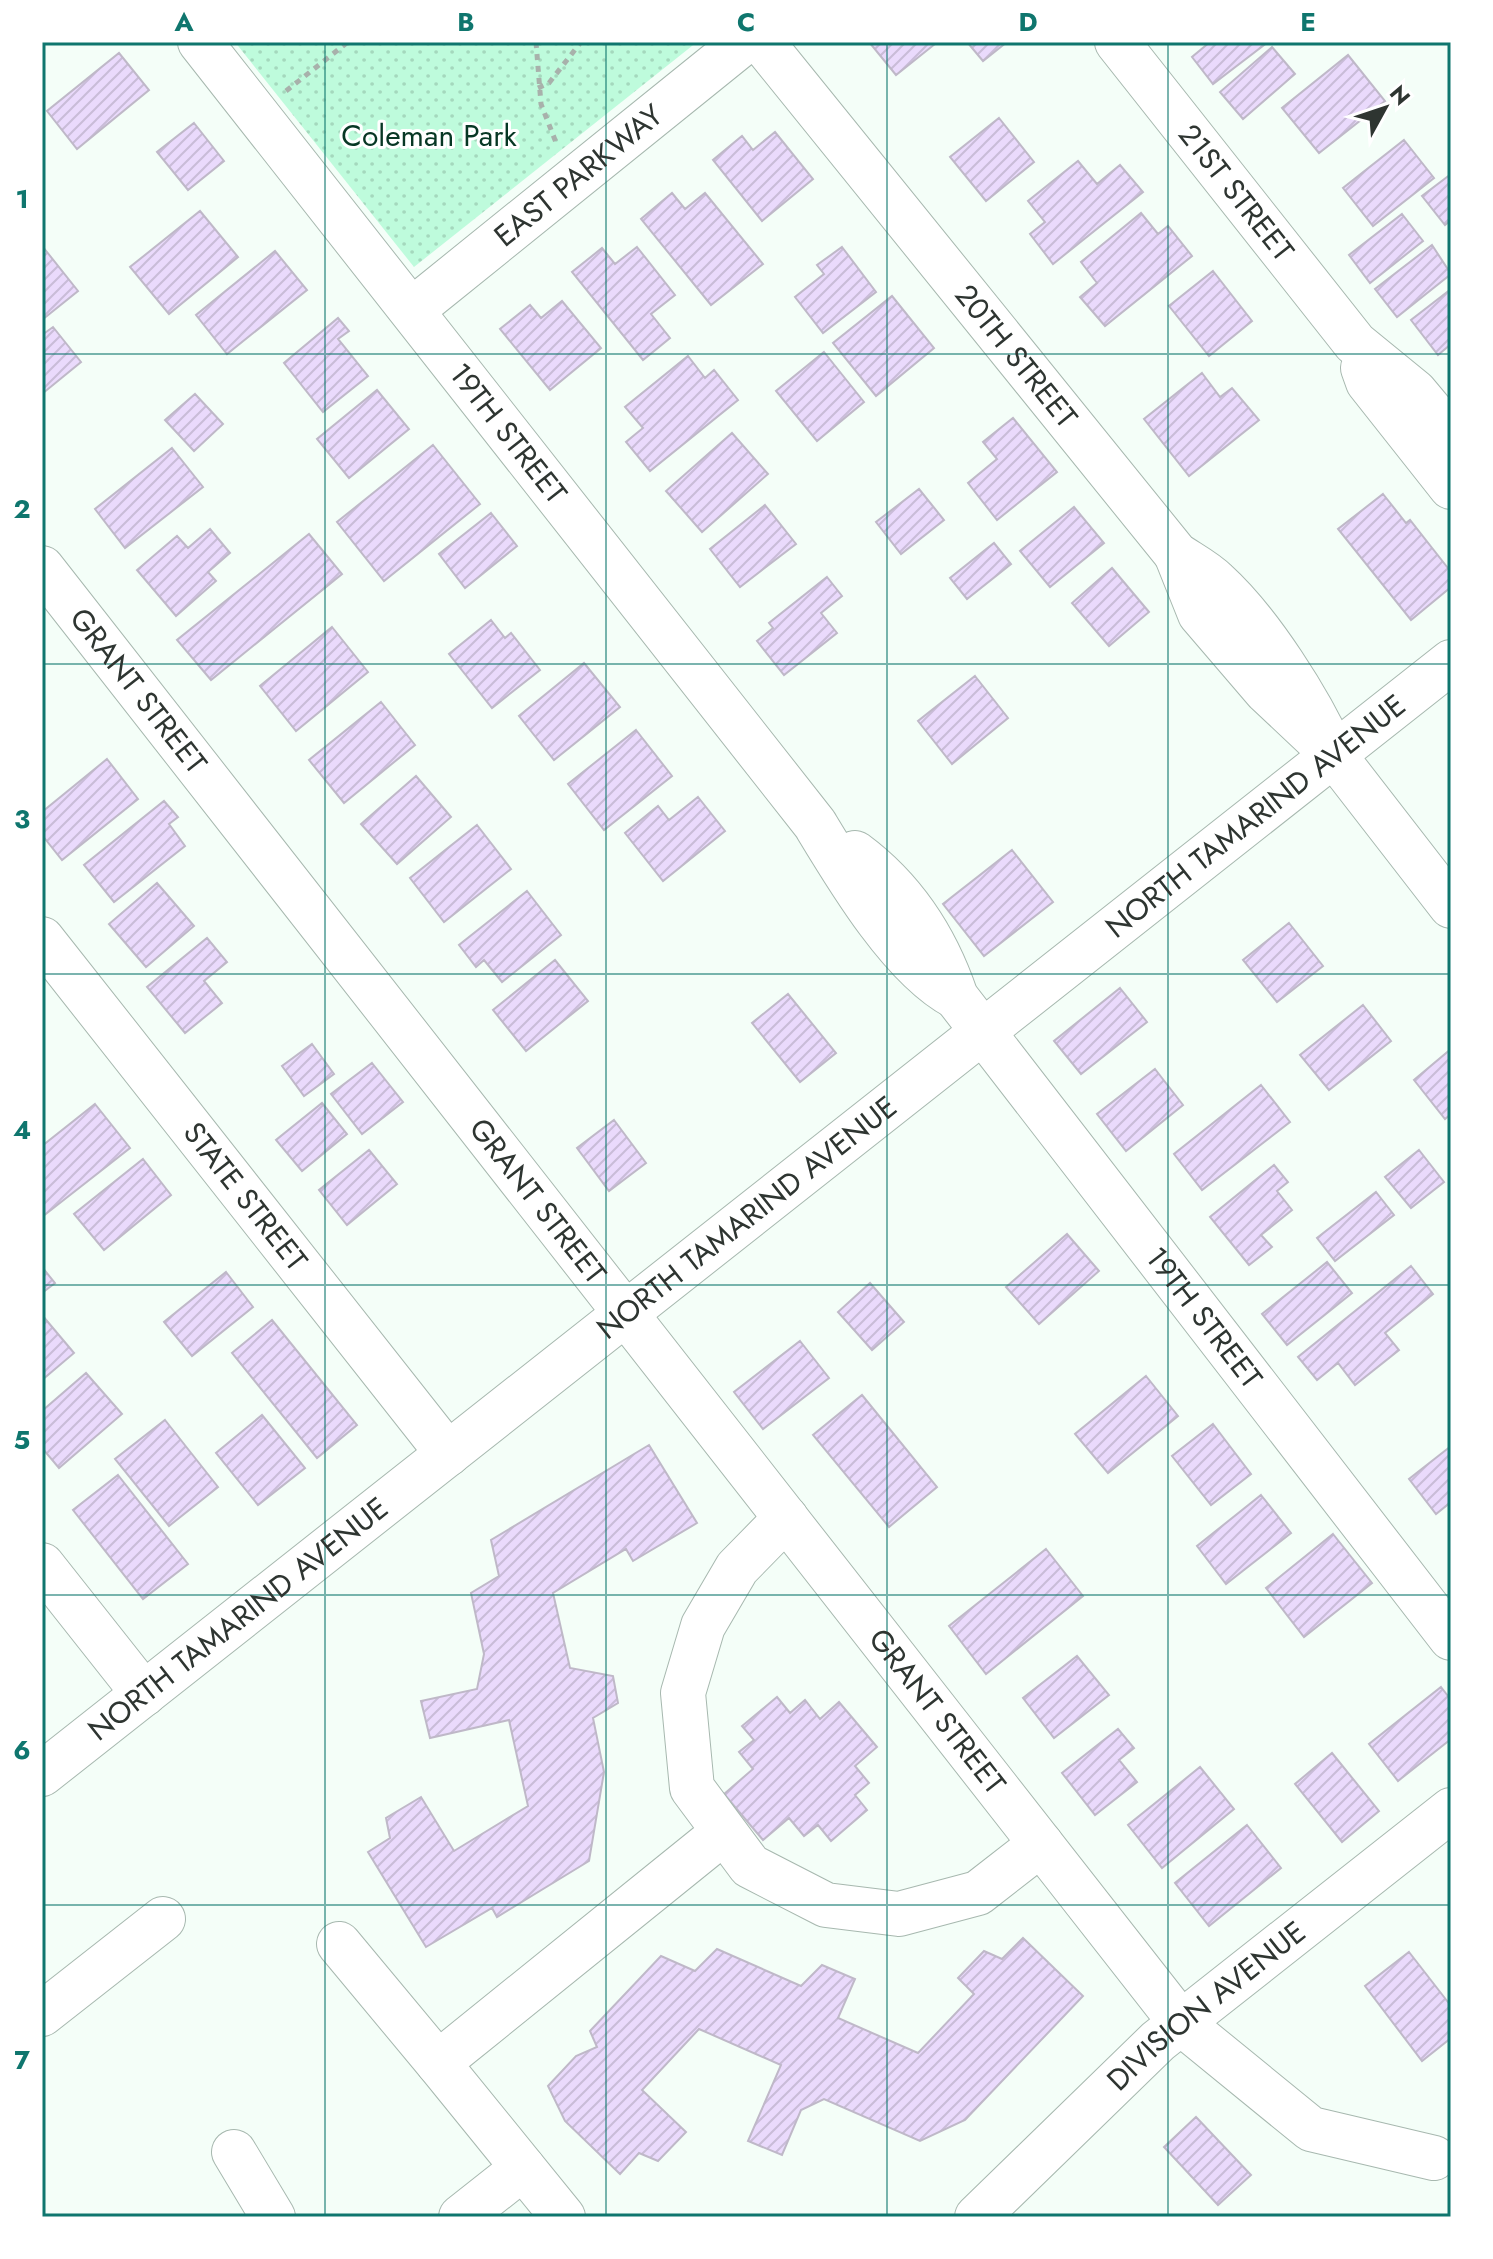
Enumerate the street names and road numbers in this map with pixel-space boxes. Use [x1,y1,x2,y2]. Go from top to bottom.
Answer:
street label: EAST PARKWAY [485,94,672,257]
street label: 21ST STREET [1169,115,1304,270]
street label: 20TH STREET [945,275,1088,437]
street label: 19TH STREET [439,354,577,513]
street label: GRANT STREET [60,598,217,783]
street label: NORTH TAMARIND AVENUE [1096,684,1414,948]
street label: NORTH TAMARIND AVENUE [587,1085,906,1349]
street label: GRANT STREET [459,1109,617,1293]
street label: STATE STREET [173,1113,318,1280]
street label: 19TH STREET [1136,1238,1273,1397]
street label: NORTH TAMARIND AVENUE [79,1487,397,1751]
street label: GRANT STREET [859,1619,1016,1803]
street label: DIVISION AVENUE [1097,1911,1314,2100]

